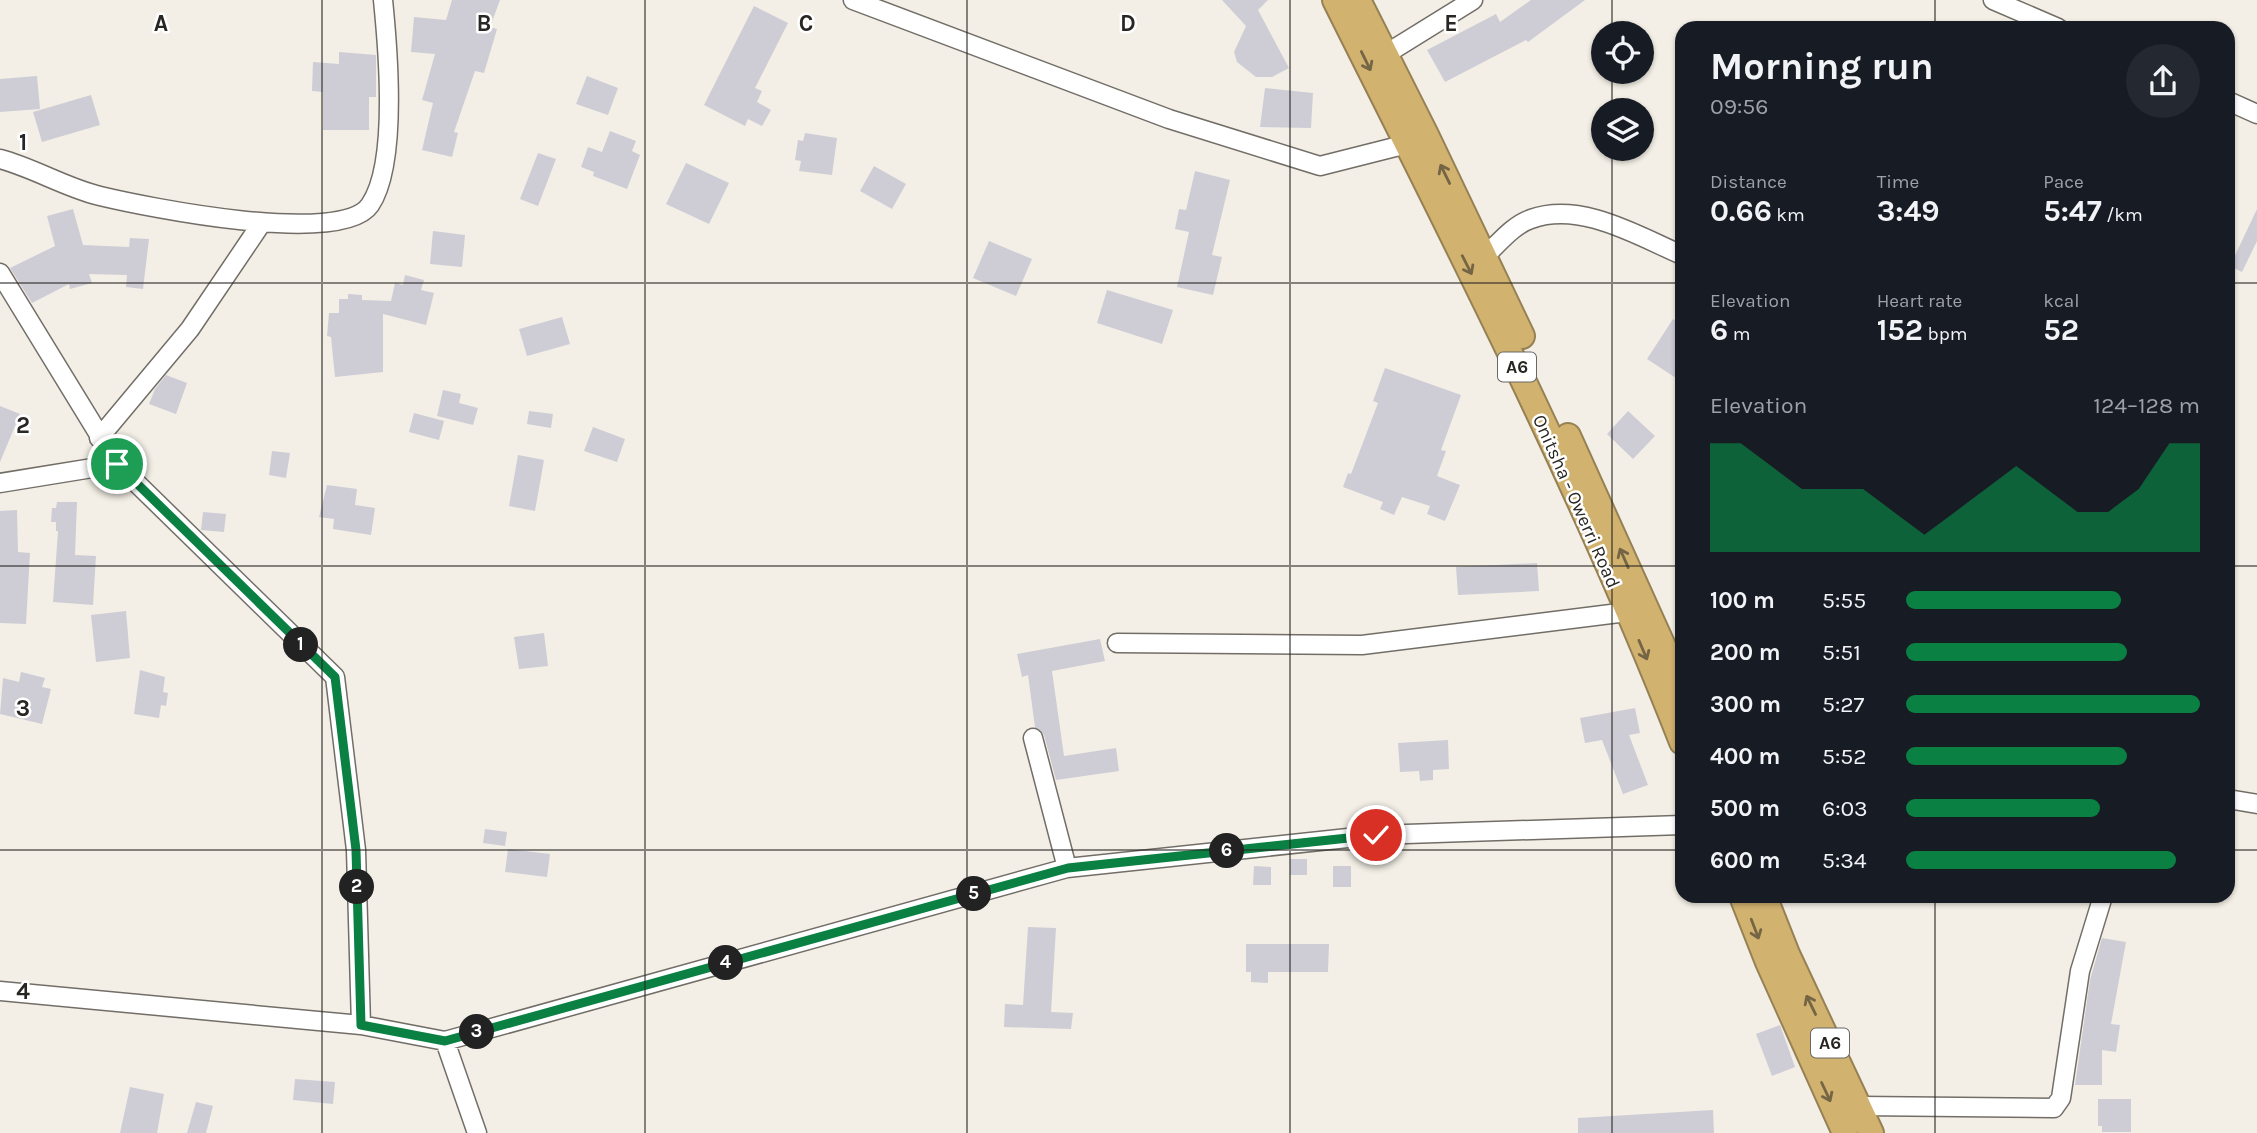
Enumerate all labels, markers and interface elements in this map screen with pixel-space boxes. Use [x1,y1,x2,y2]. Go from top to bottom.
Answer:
text: A [154,10,168,37]
text: B [477,10,491,37]
text: C [799,10,813,37]
text: D [1120,10,1136,37]
text: E [1444,10,1458,37]
map controls [1591,21,1654,161]
button: locate [1591,21,1654,84]
text: Morning run [1710,44,1934,89]
button: share [2126,44,2200,118]
one-way arrow [1359,50,1373,71]
text: 09:56 [1710,93,1768,120]
button: layers [1591,98,1654,161]
text: 1 [19,129,27,156]
one-way arrow [1438,164,1452,185]
text: Distance [1710,171,1787,193]
text: Time [1877,171,1919,193]
text: Pace [2043,171,2084,193]
text: 0.66 [1710,193,1772,229]
text: 3:49 [1877,193,1940,229]
text: 5:47 [2043,193,2102,229]
text: km [1772,204,1805,226]
text: /km [2102,204,2143,226]
one-way arrow [1461,254,1475,275]
text: Elevation [1710,290,1790,312]
text: Heart rate [1877,290,1962,312]
text: kcal [2043,290,2080,312]
text: 6 [1710,312,1728,348]
text: 152 [1877,312,1923,348]
text: 52 [2043,312,2079,348]
text: m [1728,323,1751,345]
text: bpm [1923,323,1968,345]
road number: A6 [1498,352,1536,382]
text: Elevation [1710,392,1807,419]
text: 124–128 m [2093,392,2200,419]
street label: Onitsha - Owerri Road [1528,411,1624,592]
text: 2 [16,412,30,439]
pin [87,434,147,494]
icon: arrive [98,445,136,483]
one-way arrow [1617,548,1630,569]
text: 100 m [1710,587,1775,614]
text: 5:55 [1822,587,1866,614]
pin: 1 [284,628,318,662]
text: 1 [297,633,304,655]
one-way arrow [1637,639,1650,660]
text: 200 m [1710,639,1781,666]
text: 5:51 [1822,639,1861,666]
text: 300 m [1710,691,1781,718]
text: 5:27 [1822,691,1864,718]
text: 3 [16,695,30,722]
text: 400 m [1710,743,1780,770]
text: 5:52 [1822,743,1867,770]
text: 500 m [1710,795,1780,822]
text: 6:03 [1822,795,1868,822]
pin [1346,805,1406,865]
icon: check [1357,816,1395,854]
pin: 6 [1210,834,1244,868]
text: 6 [1221,839,1232,861]
text: 600 m [1710,847,1781,874]
text: 5:34 [1822,847,1867,874]
pin: 2 [340,870,374,904]
text: 2 [351,875,362,897]
pin: 5 [956,876,992,912]
text: 5 [968,882,979,904]
one-way arrow [1750,918,1762,939]
pin: 4 [708,946,744,981]
text: 4 [720,951,731,973]
text: 4 [16,978,30,1005]
one-way arrow [1804,995,1817,1016]
pin: 3 [460,1014,494,1050]
text: 3 [471,1020,482,1042]
road number: A6 [1811,1028,1849,1058]
one-way arrow [1819,1081,1833,1102]

